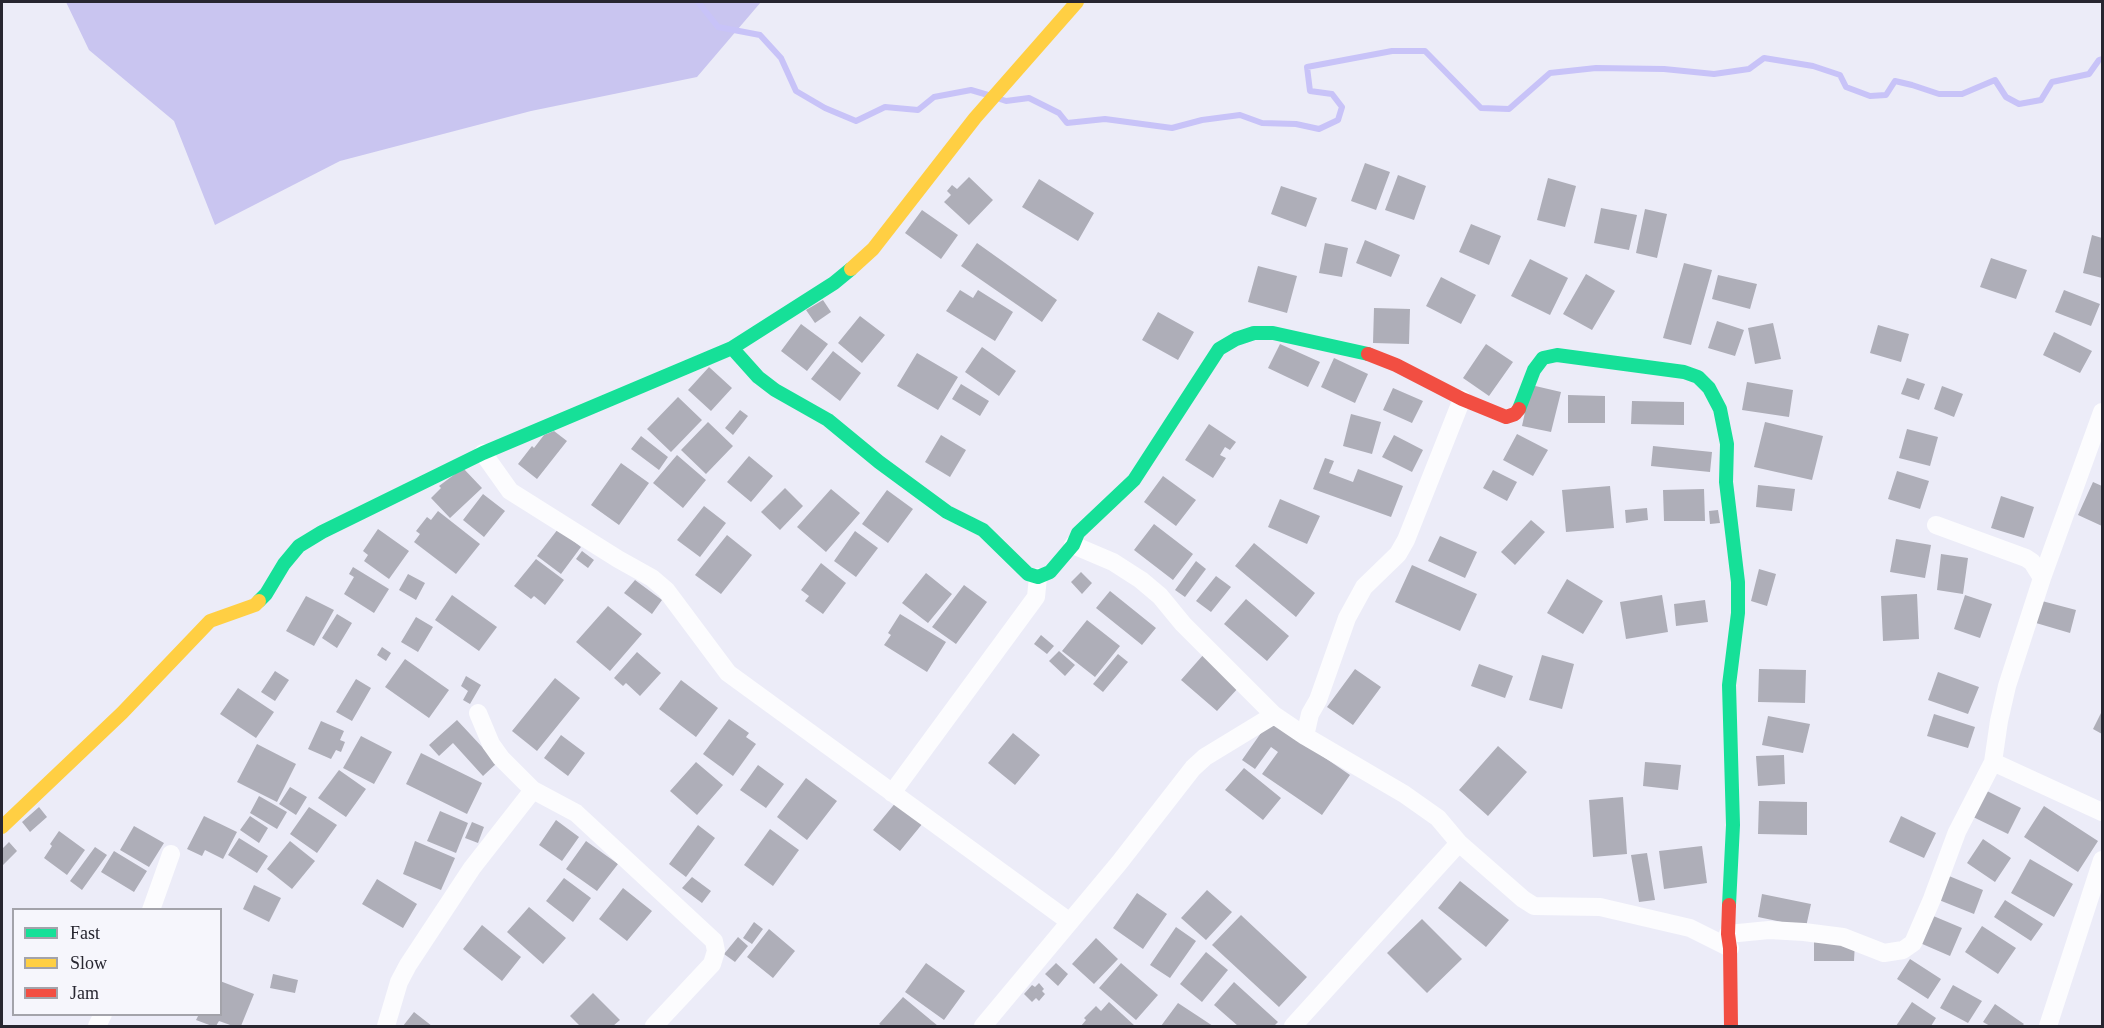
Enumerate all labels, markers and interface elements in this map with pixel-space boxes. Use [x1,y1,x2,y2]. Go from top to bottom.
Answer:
legend [12,908,222,1016]
text: Fast [70,923,100,943]
text: Slow [70,953,107,973]
text: Jam [70,983,99,1003]

